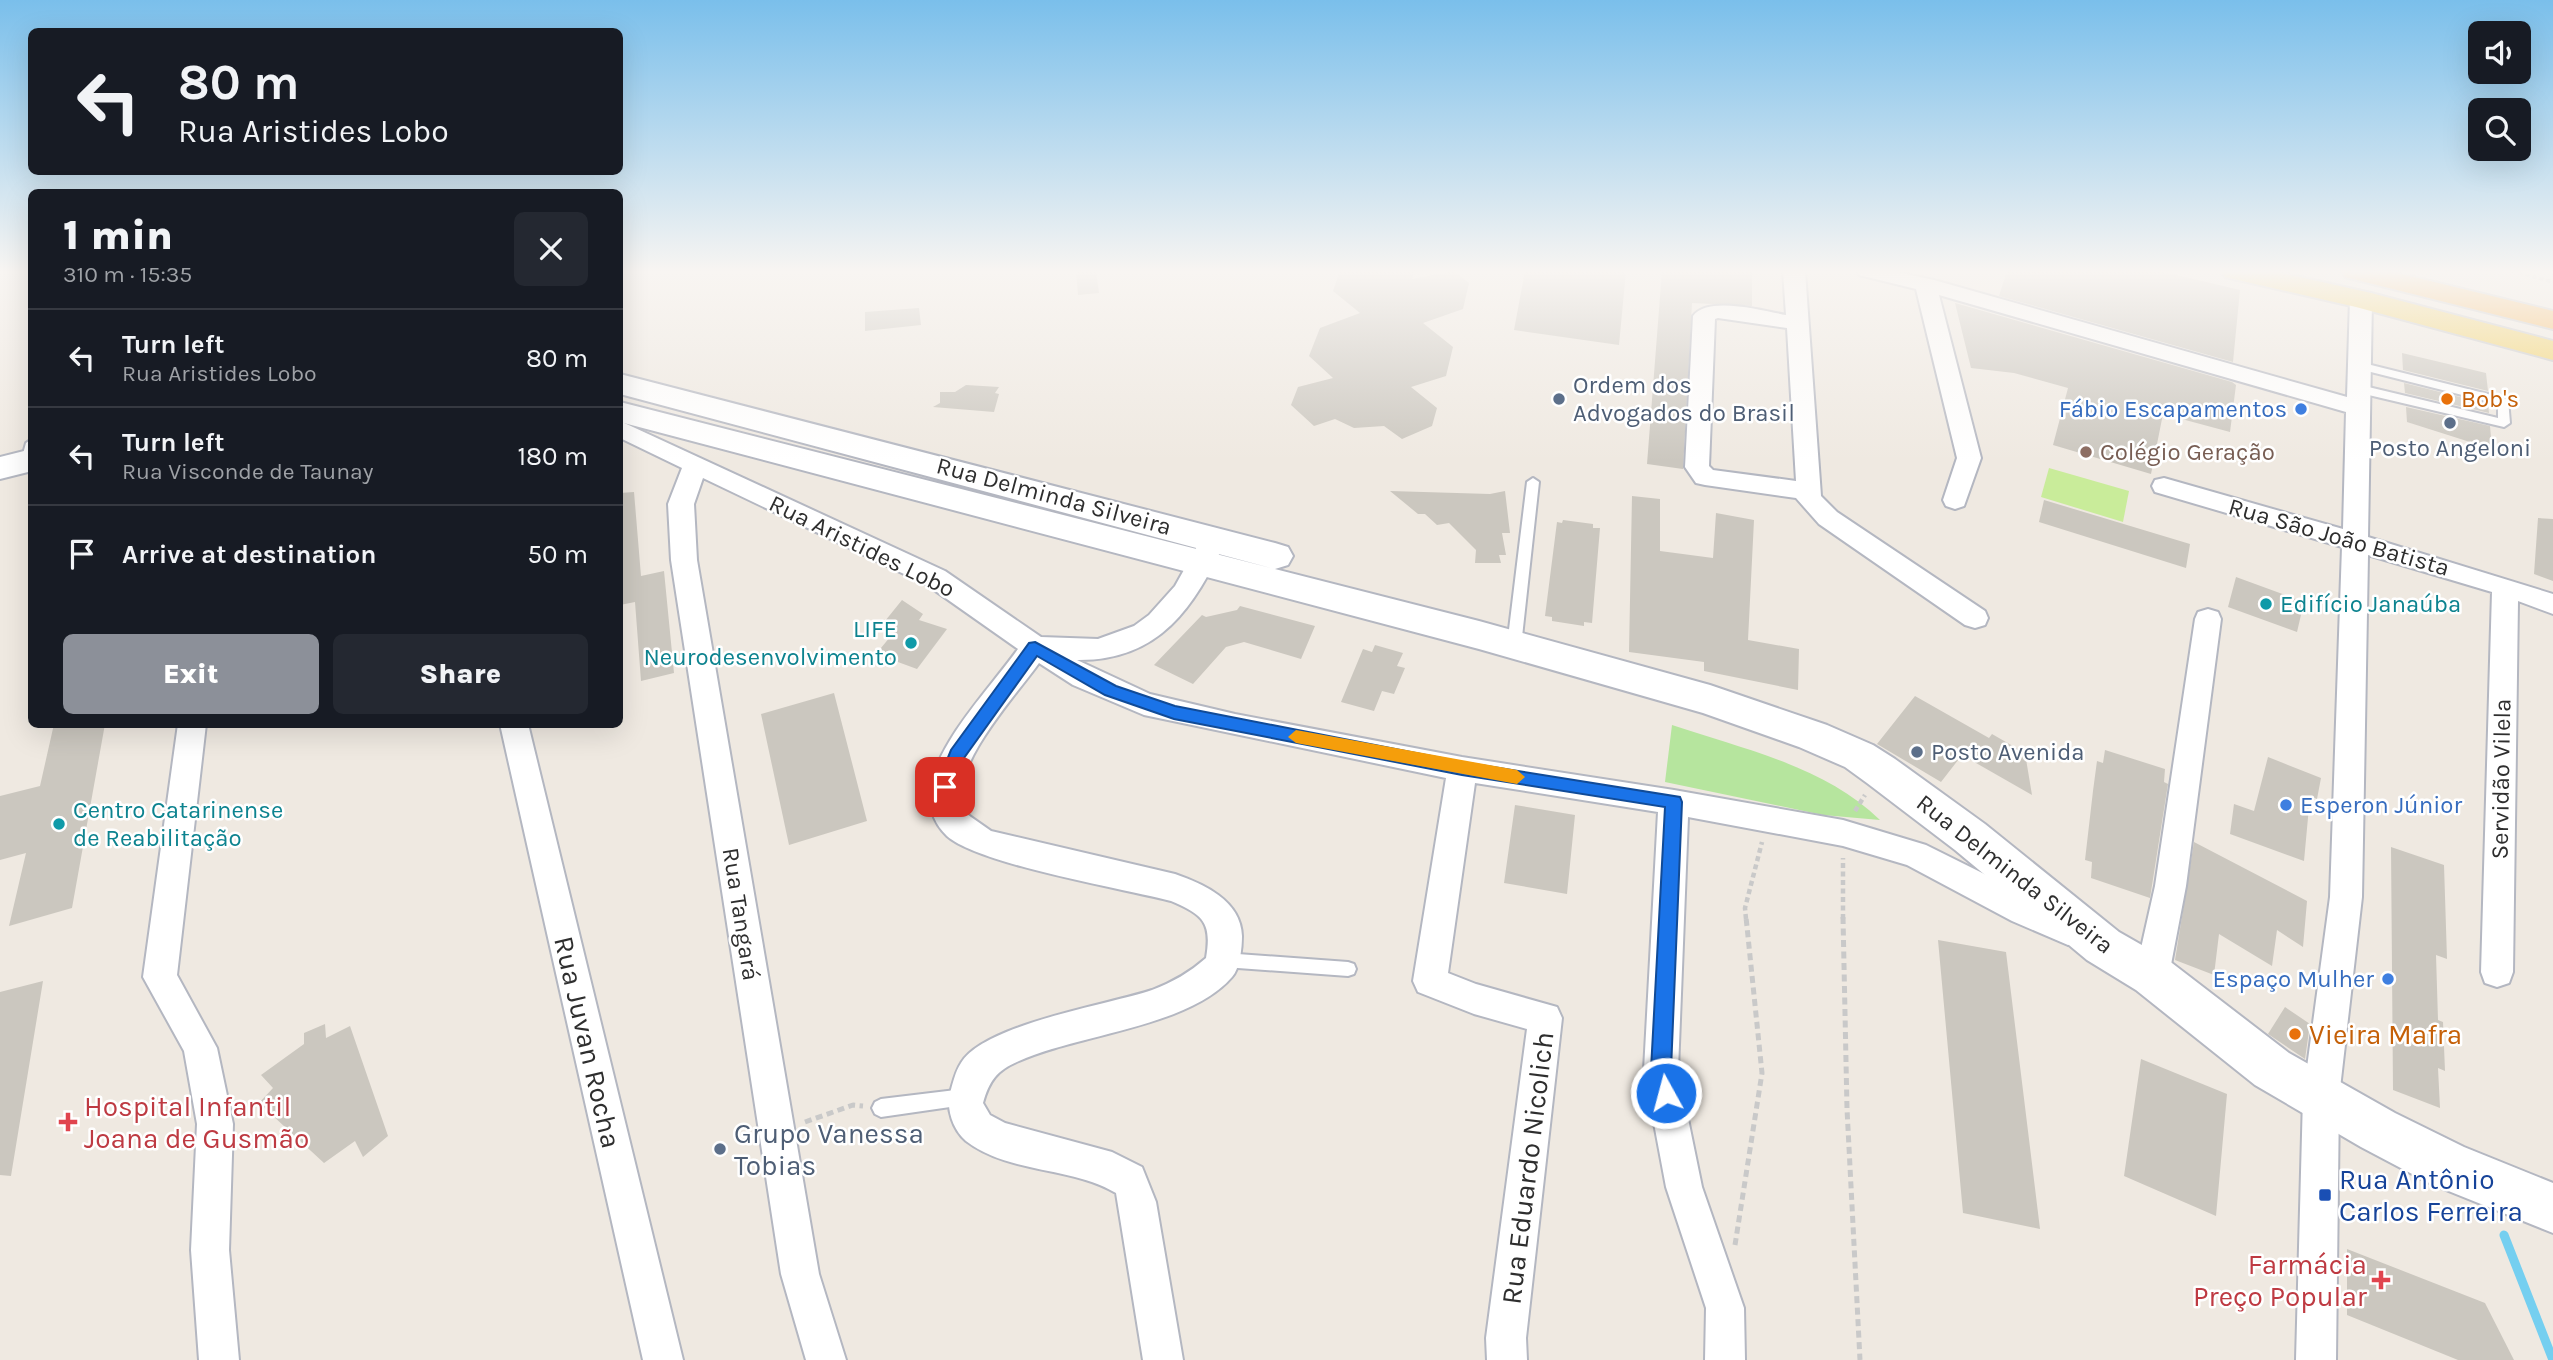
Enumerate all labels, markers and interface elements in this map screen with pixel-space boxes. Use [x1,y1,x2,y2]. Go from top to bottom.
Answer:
map controls [2468,21,2531,161]
button: sound [2468,21,2531,84]
text: 80 m [178,54,300,111]
icon: left [63,56,154,147]
button: search [2468,98,2531,161]
text: Rua Aristides Lobo [178,113,449,150]
text: 1 min [63,210,173,260]
button: close [514,212,588,286]
text: 310 m · 15:35 [63,261,192,288]
text: Turn left [122,329,224,360]
icon: left [63,339,101,377]
text: 80 m [526,343,588,374]
text: Rua Aristides Lobo [122,360,317,387]
place label: Ordem dos Advogados do Brasil [1573,371,1795,427]
place label: Bob's [2461,385,2519,413]
marker: Ordem dos Advogados do Brasil [1551,391,1567,407]
marker: Bob's [2439,391,2455,407]
place label: Fábio Escapamentos [2059,395,2287,423]
marker: Fábio Escapamentos [2293,401,2309,417]
marker: Posto Angeloni [2442,415,2458,431]
text: Turn left [122,427,224,458]
place label: Posto Angeloni [2369,434,2531,462]
icon: left [63,437,101,475]
place label: Colégio Geração [2100,438,2275,466]
text: 180 m [518,441,588,472]
marker: Colégio Geração [2078,444,2094,460]
street label: Rua Delminda Silveira [933,451,1175,541]
text: Rua Visconde de Taunay [122,458,373,485]
street label: Rua Aristides Lobo [765,489,959,603]
street label: Rua São João Batista [2225,492,2453,582]
icon: arrive [63,535,101,573]
text: Arrive at destination [122,539,376,570]
text: 50 m [527,539,588,570]
place label: Edifício Janaúba [2280,590,2461,618]
marker: Edifício Janaúba [2258,596,2274,612]
place label: LIFE Neurodesenvolvimento [643,615,897,671]
button: Exit [63,634,319,714]
button: Share [333,634,588,714]
marker: LIFE Neurodesenvolvimento [903,635,919,651]
street label: Servidão Vilela [2486,698,2516,860]
place label: Posto Avenida [1931,738,2085,766]
marker: Posto Avenida [1909,744,1925,760]
pin [915,757,975,817]
icon: arrive [926,768,964,806]
street label: Rua Delminda Silveira [1911,788,2119,960]
place label: Esperon Júnior [2300,791,2462,819]
place label: Centro Catarinense de Reabilitação [73,796,283,852]
marker: Esperon Júnior [2278,797,2294,813]
marker: Centro Catarinense de Reabilitação [51,816,67,832]
street label: Rua Tangará [717,845,765,983]
street label: Rua Juvan Rocha [547,933,628,1151]
place label: Espaço Mulher [2212,965,2374,993]
marker: Espaço Mulher [2380,971,2396,987]
place label: Vieira Mafra [2309,1018,2462,1051]
marker: Vieira Mafra [2287,1026,2303,1042]
street label: Rua Eduardo Nicolich [1494,1030,1561,1306]
position arrow [1629,1056,1703,1130]
place label: Hospital Infantil Joana de Gusmão [84,1090,309,1155]
marker: Hospital Infantil Joana de Gusmão [58,1112,78,1132]
place label: Grupo Vanessa Tobias [734,1117,924,1182]
marker: Grupo Vanessa Tobias [712,1141,728,1157]
place label: Rua Antônio Carlos Ferreira [2339,1163,2523,1228]
marker: Rua Antônio Carlos Ferreira [2317,1187,2333,1203]
place label: Farmácia Preço Popular [2193,1248,2368,1313]
marker: Farmácia Preço Popular [2373,1272,2389,1288]

